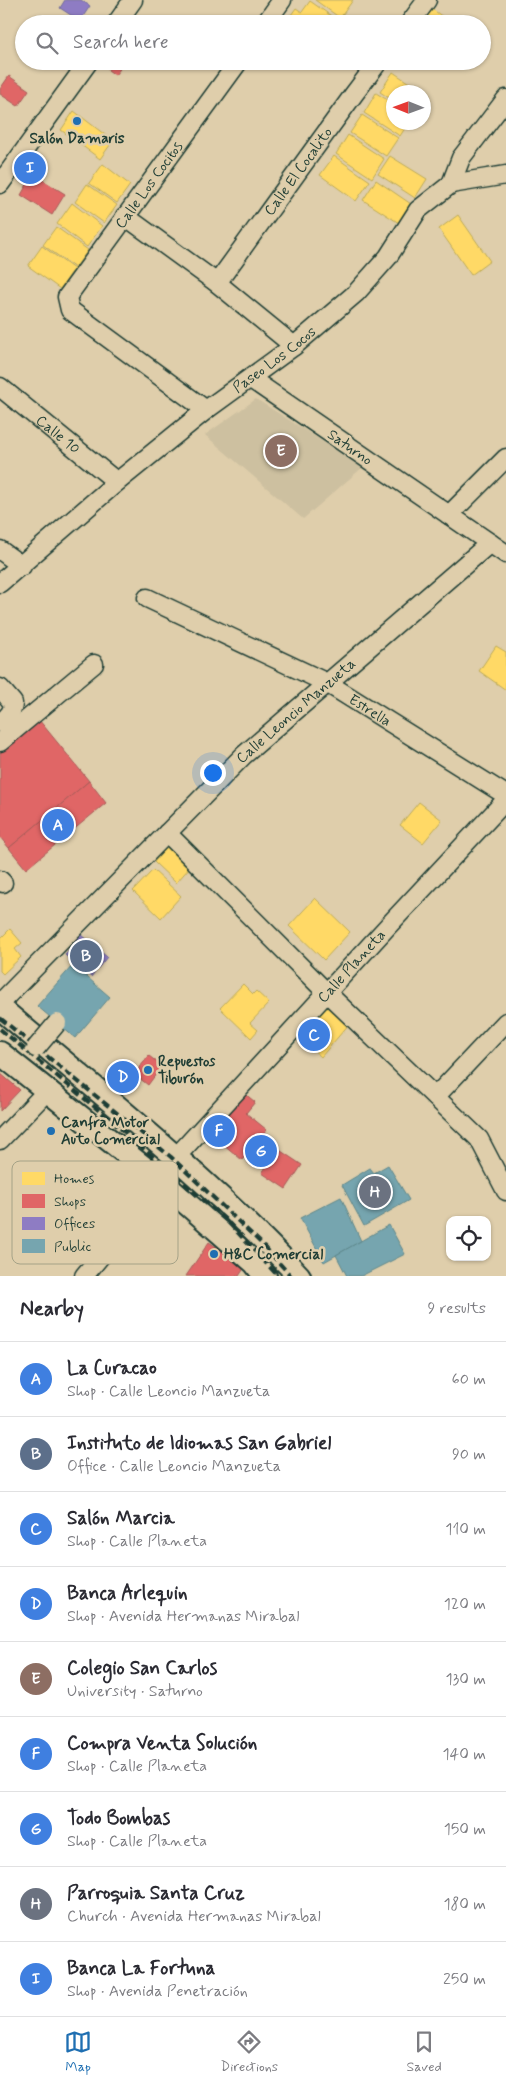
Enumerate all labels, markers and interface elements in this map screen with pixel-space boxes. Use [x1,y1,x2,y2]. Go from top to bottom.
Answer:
search box [15,15,491,70]
icon: search [33,29,61,57]
text: Search here [73,30,169,55]
north arrow [386,85,431,130]
marker: Salón Damaris [71,115,83,127]
street label: Calle El Cocalito [260,124,338,220]
place label: Salón Damaris [29,129,125,149]
street label: Calle Los Cocitos [111,138,188,233]
pin: I [14,149,46,187]
street label: Paseo Los Cocos [229,322,321,398]
street label: Calle 10 [31,411,84,459]
street label: Saturno [323,425,376,471]
pin: E [265,432,297,470]
street label: Calle Leoncio Manzueta [232,654,360,768]
street label: Estrella [345,690,395,732]
your location [200,760,226,786]
pin: A [42,806,74,844]
street label: Calle Planeta [313,926,391,1007]
pin: B [70,937,102,975]
pin: C [298,1016,330,1054]
place label: Repuestos Tiburón [158,1052,216,1089]
pin: D [107,1058,139,1096]
marker: Repuestos Tiburón [142,1064,154,1076]
pin: F [203,1112,235,1150]
place label: Canfra Motor Auto Comercial [61,1113,160,1150]
marker: Canfra Motor Auto Comercial [45,1125,57,1137]
pin: G [245,1132,277,1170]
legend [12,1161,178,1264]
text: Homes [54,1170,95,1188]
pin: H [359,1173,391,1211]
text: Shops [54,1193,86,1211]
text: Offices [54,1215,95,1233]
map controls [446,1216,491,1261]
button: locate [446,1216,491,1261]
text: Public [54,1238,91,1256]
place label: H&C Comercial [224,1245,323,1265]
marker: H&C Comercial [208,1248,220,1260]
text: Nearby [20,1295,84,1323]
text: 9 results [428,1298,486,1319]
text: La Curacao [67,1356,157,1381]
text: A [31,1369,41,1390]
text: 60 m [452,1369,486,1390]
text: Shop · Calle Leoncio Manzueta [67,1381,270,1402]
text: Instituto de Idiomas San Gabriel [67,1431,331,1456]
text: B [31,1444,41,1465]
text: 90 m [452,1444,486,1465]
text: Office · Calle Leoncio Manzueta [67,1456,281,1477]
text: Salón Marcia [67,1506,175,1531]
text: C [30,1519,42,1540]
text: 110 m [445,1519,486,1540]
text: Shop · Calle Planeta [67,1531,207,1552]
text: Banca Arlequin [67,1581,188,1606]
text: D [30,1594,42,1615]
text: 120 m [444,1594,486,1615]
text: Shop · Avenida Hermanas Mirabal [67,1606,299,1627]
text: Colegio San Carlos [67,1656,217,1681]
text: E [31,1669,41,1690]
text: 130 m [445,1669,486,1690]
text: University · Saturno [67,1681,203,1702]
text: Compra Venta Solución [67,1731,257,1756]
text: F [32,1744,40,1765]
text: 140 m [442,1744,486,1765]
text: Shop · Calle Planeta [67,1756,207,1777]
text: Todo Bombas [67,1806,170,1831]
text: G [31,1819,41,1840]
text: 150 m [444,1819,486,1840]
text: Shop · Calle Planeta [67,1831,207,1852]
text: Parroquia Santa Cruz [67,1881,245,1906]
text: H [31,1894,41,1915]
text: 180 m [443,1894,486,1915]
text: Church · Avenida Hermanas Mirabal [67,1906,321,1927]
text: Banca La Fortuna [67,1956,215,1981]
text: I [32,1969,40,1990]
text: 250 m [443,1969,486,1990]
text: Shop · Avenida Penetración [67,1981,248,2002]
tab: Map [64,2028,92,2076]
tab: Directions [221,2028,278,2076]
tab: Saved [406,2028,442,2076]

